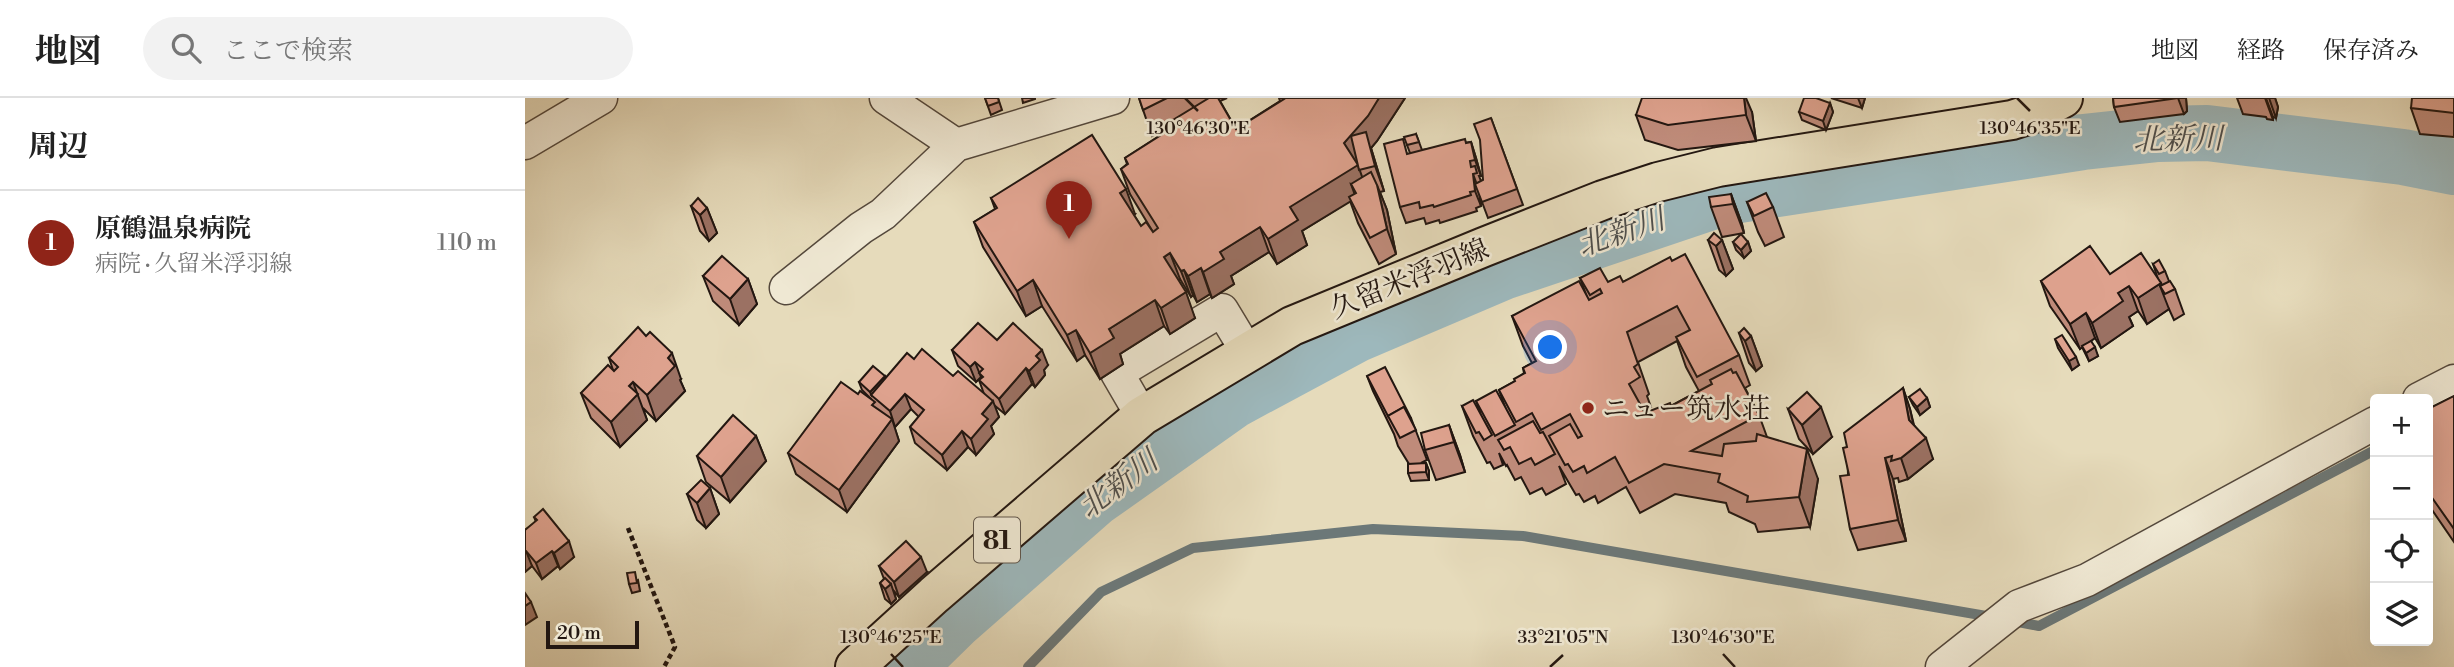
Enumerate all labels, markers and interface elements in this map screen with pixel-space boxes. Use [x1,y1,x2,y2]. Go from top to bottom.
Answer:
search box [143,17,633,80]
icon: search [167,29,205,67]
text: 地図 [35,32,101,73]
text: ここで検索 [223,35,353,67]
text: 地図 [2151,36,2199,66]
text: 経路 [2237,36,2285,66]
text: 保存済み [2323,36,2419,66]
text: 130°46'30"E [1146,117,1250,140]
text: 130°46'35"E [1979,117,2081,140]
water label: 北新川 [2133,120,2226,160]
text: 周辺 [28,128,88,166]
pin: 1 [1046,181,1092,239]
water label: 北新川 [1573,199,1673,266]
text: 原鶴温泉病院 [95,213,251,245]
text: 1 [45,229,57,257]
text: 110 m [437,229,497,257]
street label: 久留米浮羽線 [1325,232,1494,327]
text: 病院 · 久留米浮羽線 [95,250,292,278]
your location [1533,330,1567,364]
place label: ニュー筑水荘 [1602,392,1770,427]
map controls [2370,394,2433,646]
button: + [2370,394,2433,457]
marker: ニュー筑水荘 [1580,400,1596,416]
water label: 北新川 [1071,441,1168,527]
button: − [2370,457,2433,520]
road number: 81 [974,518,1020,562]
button: locate [2370,520,2433,583]
button: layers [2370,583,2433,646]
scale bar [546,618,639,650]
text: 20 m [557,621,601,645]
text: 130°46'25"E [840,626,942,649]
text: 33°21'05"N [1517,626,1609,649]
text: 130°46'30"E [1671,626,1775,649]

